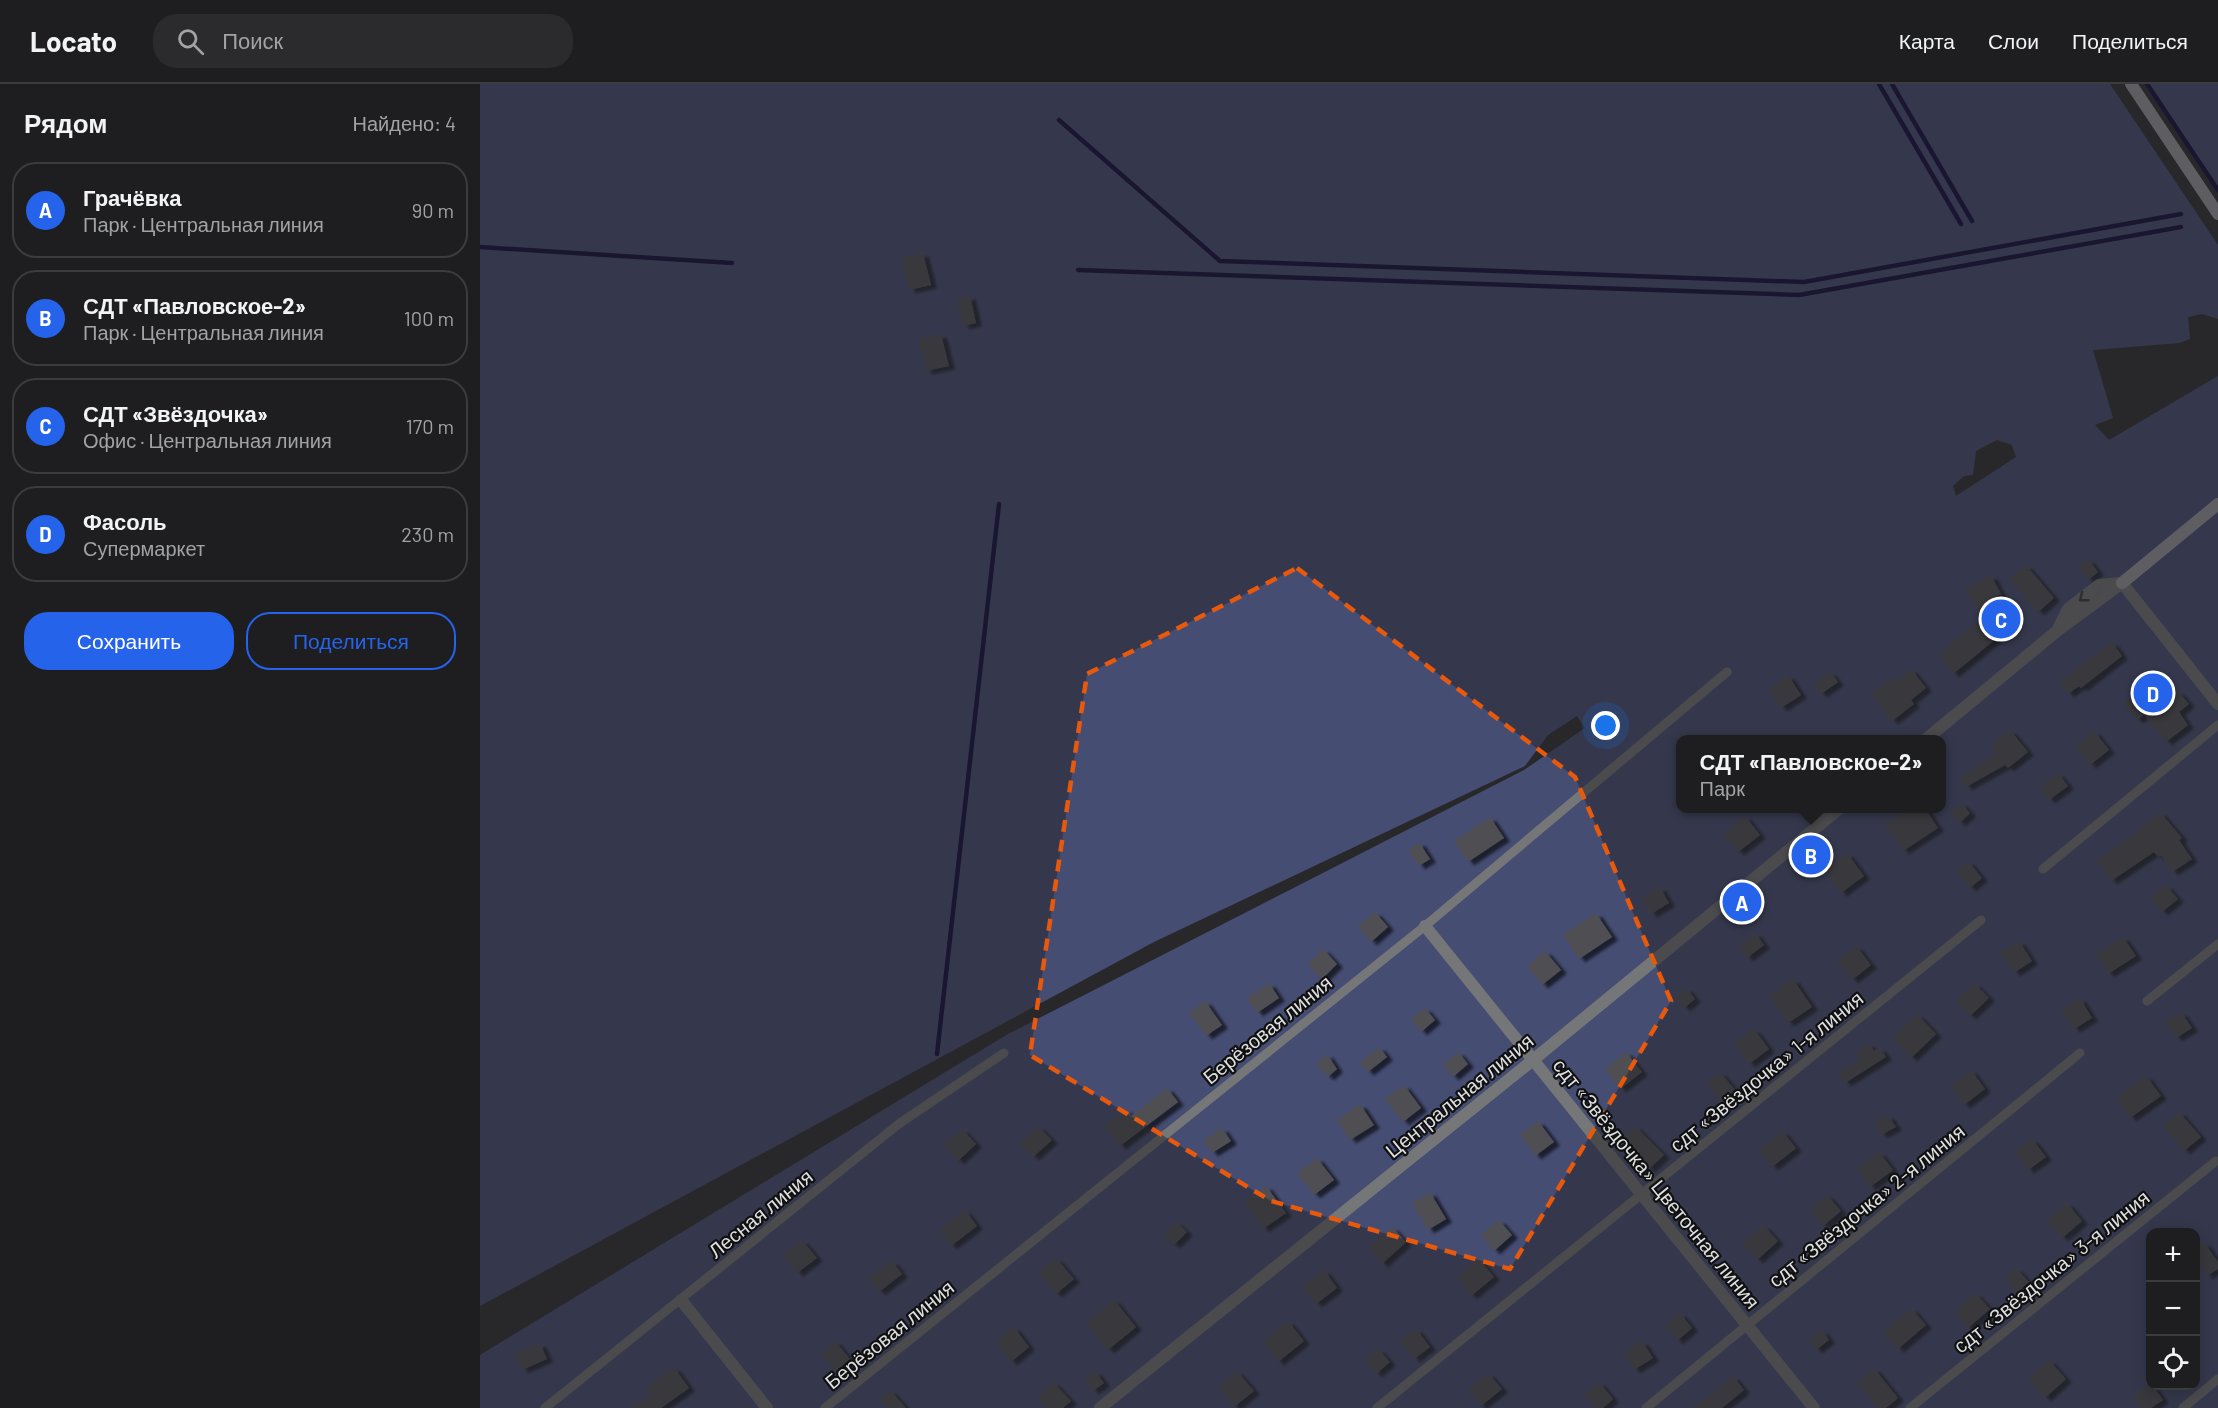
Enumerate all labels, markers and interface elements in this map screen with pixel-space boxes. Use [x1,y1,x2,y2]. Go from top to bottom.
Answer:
search box [153,14,573,68]
text: Locato [30,24,117,58]
icon: search [174,25,207,58]
text: Поиск [222,27,283,53]
text: Карта [1899,28,1955,53]
text: Слои [1988,28,2039,53]
text: Поделиться [2072,28,2188,53]
text: Рядом [24,107,107,138]
text: Найдено: 4 [353,111,456,135]
text: Грачёвка [83,184,182,210]
text: A [39,198,52,222]
text: 90 m [412,198,454,222]
text: Парк · Центральная линия [83,212,324,236]
text: СДТ «Павловское-2» [83,292,306,318]
text: B [39,306,52,330]
text: 100 m [404,306,454,330]
text: Парк · Центральная линия [83,320,324,344]
text: СДТ «Звёздочка» [83,400,268,426]
text: C [39,414,52,438]
text: 170 m [406,414,454,438]
text: Офис · Центральная линия [83,428,332,452]
text: Фасоль [83,508,167,534]
text: D [39,522,52,546]
text: 230 m [401,522,454,546]
text: Супермаркет [83,536,205,560]
one-way arrow [2079,590,2090,601]
pin: C [1982,596,2020,642]
button: Сохранить [24,612,234,670]
button: Поделиться [246,612,456,670]
pin: D [2134,670,2172,716]
your location [1591,711,1620,740]
popup [1676,735,1946,813]
text: СДТ «Павловское-2» [1700,748,1922,774]
text: Парк [1700,776,1745,800]
pin: B [1792,832,1830,878]
pin: A [1722,880,1762,924]
street label: Берёзовая линия [1198,970,1336,1088]
street label: сдт «Звёздочка» 1-я линия [1665,986,1867,1156]
street label: Центральная линия [1380,1028,1538,1162]
street label: сдт «Звёздочка» Цветочная линия [1549,1053,1765,1313]
street label: сдт «Звёздочка» 2-я линия [1763,1118,1969,1292]
street label: Лесная линия [703,1164,817,1262]
street label: сдт «Звёздочка» 3-я линия [1948,1185,2154,1357]
map controls [2146,1228,2200,1390]
button: + [2146,1228,2200,1282]
street label: Берёзовая линия [820,1275,958,1393]
button: − [2146,1282,2200,1336]
button: locate [2146,1336,2200,1390]

